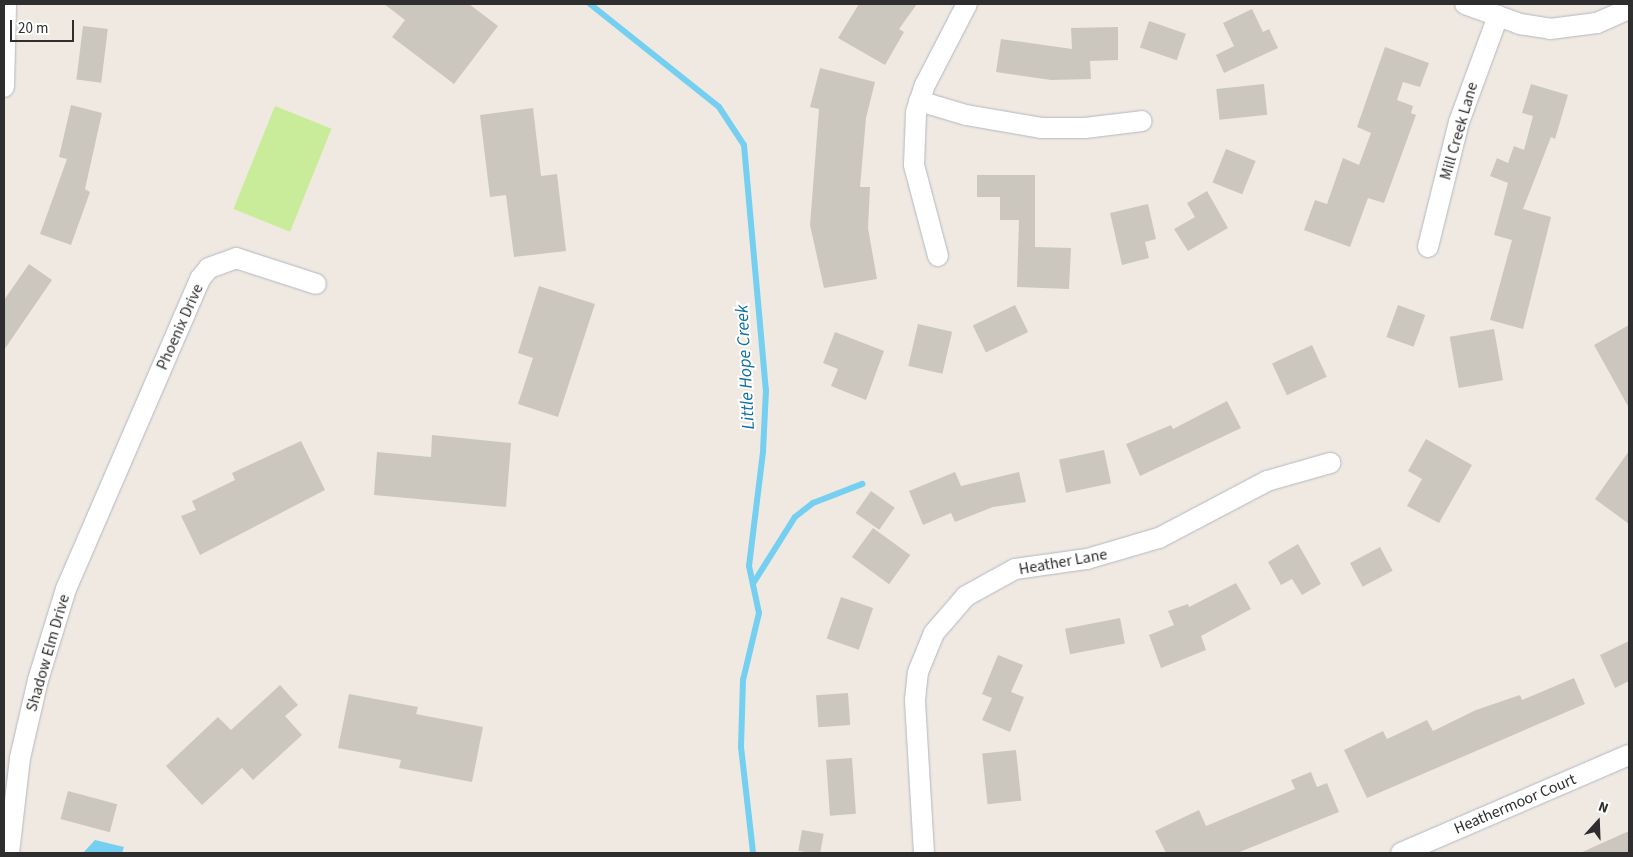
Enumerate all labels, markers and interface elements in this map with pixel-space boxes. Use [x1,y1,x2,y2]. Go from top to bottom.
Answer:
scale bar [12,10,76,42]
text: 20 m [18,18,48,39]
street label: Mill Creek Lane [1436,80,1482,182]
street label: Phoenix Drive [153,281,207,373]
water label: Little Hope Creek [732,304,760,430]
street label: Heather Lane [1017,545,1109,579]
street label: Shadow Elm Drive [22,592,74,714]
street label: Heathermoor Court [1451,770,1579,838]
north arrow [1573,797,1623,847]
text: N [1595,797,1611,819]

